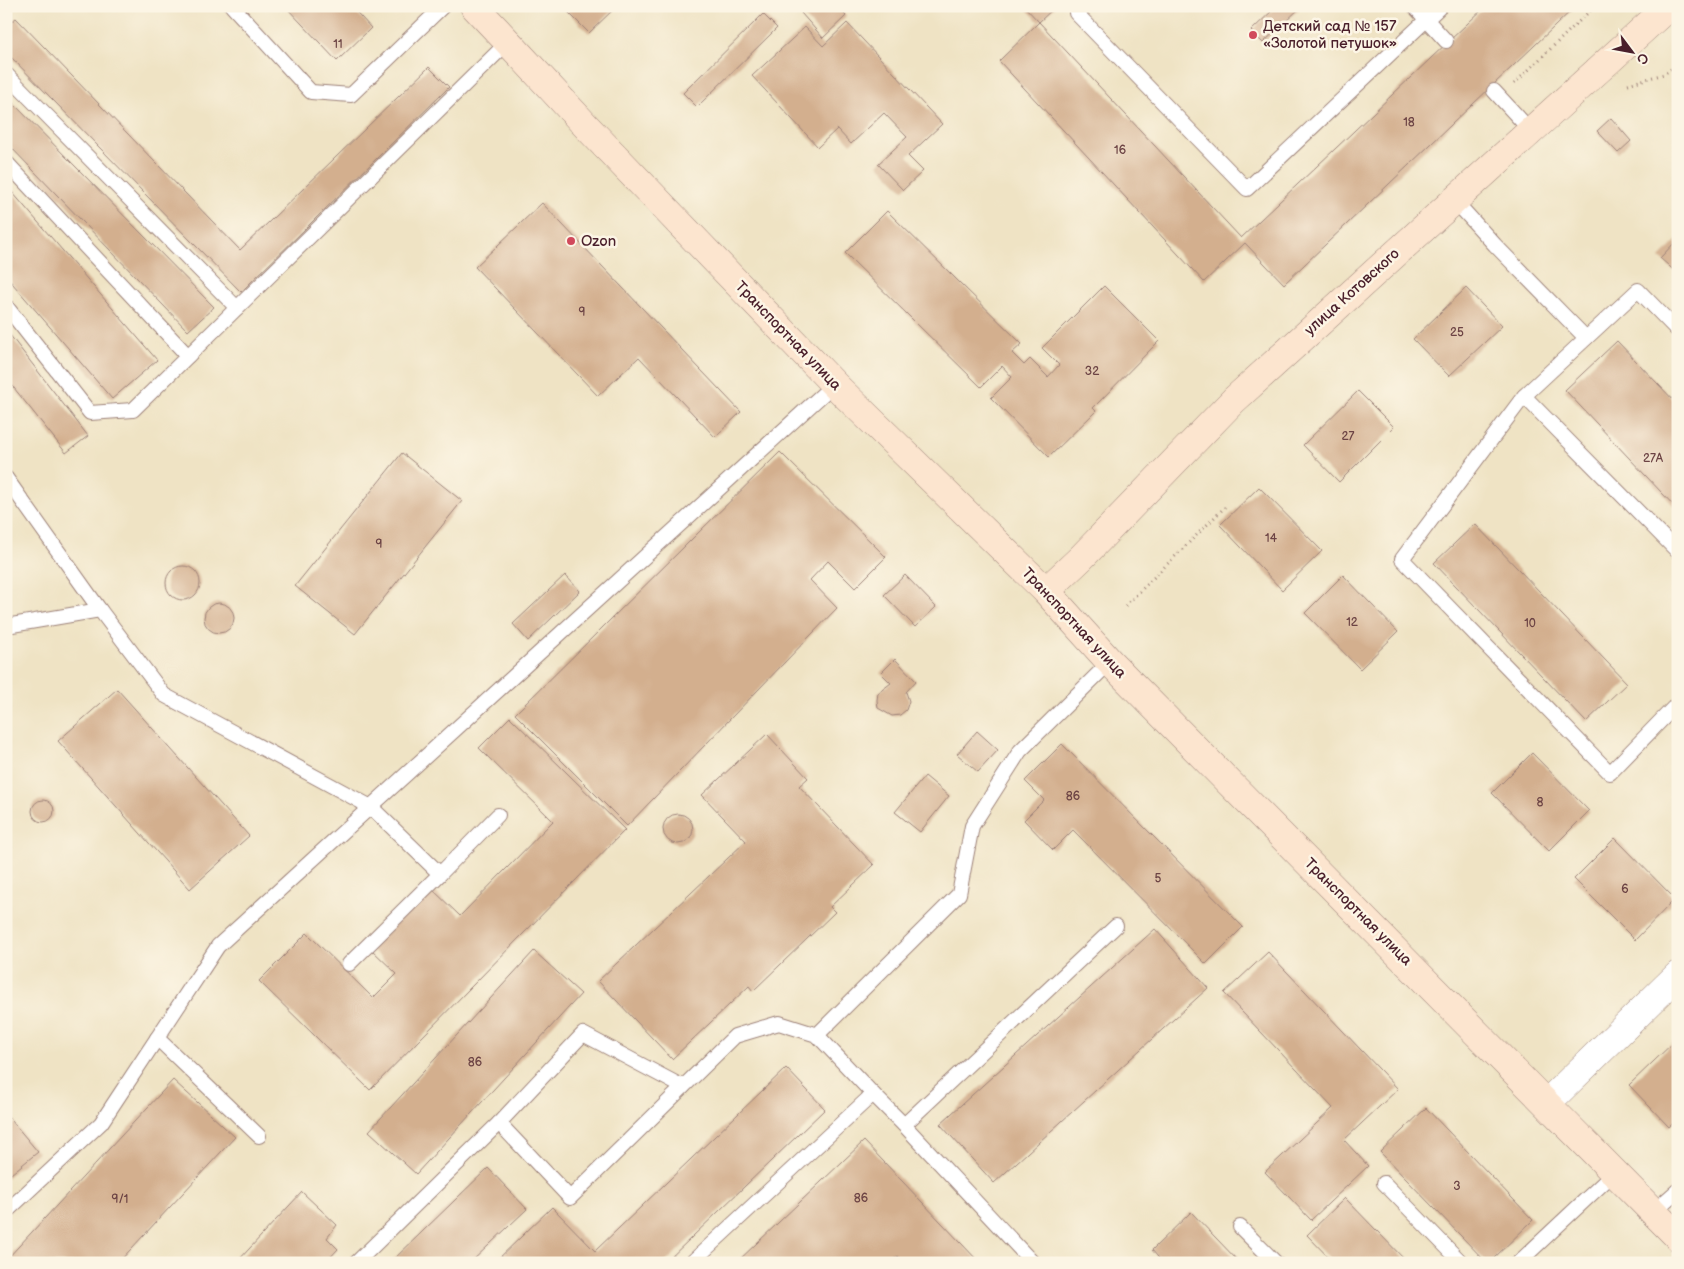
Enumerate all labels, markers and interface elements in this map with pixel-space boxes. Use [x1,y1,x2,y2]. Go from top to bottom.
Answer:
place label: Детский сад № 157 «Золотой петушок» [1263,17,1397,53]
north arrow [1606,28,1656,78]
marker: Детский сад № 157 «Золотой петушок» [1247,29,1259,41]
house number: 11 [333,37,343,52]
text: С [1633,50,1652,67]
house number: 18 [1403,115,1415,130]
house number: 16 [1114,143,1126,158]
place label: Ozon [581,232,616,251]
marker: Ozon [565,235,577,247]
street label: улица Котовского [1301,244,1404,340]
street label: Транспортная улица [731,277,845,395]
house number: 9 [579,305,586,320]
house number: 25 [1450,325,1464,340]
house number: 32 [1085,364,1099,379]
house number: 27 [1342,429,1355,444]
house number: 27А [1643,451,1664,466]
house number: 14 [1265,531,1278,546]
house number: 9 [376,537,383,552]
street label: Транспортная улица [1018,564,1130,683]
house number: 12 [1346,615,1358,630]
house number: 10 [1524,616,1536,631]
house number: 86 [1066,789,1080,804]
house number: 8 [1537,795,1544,810]
street label: Транспортная улица [1300,854,1416,970]
house number: 5 [1155,871,1162,886]
house number: 6 [1621,882,1629,897]
house number: 86 [468,1055,482,1070]
house number: 3 [1453,1179,1461,1194]
house number: 86 [854,1191,868,1206]
house number: 9/1 [111,1192,129,1207]

